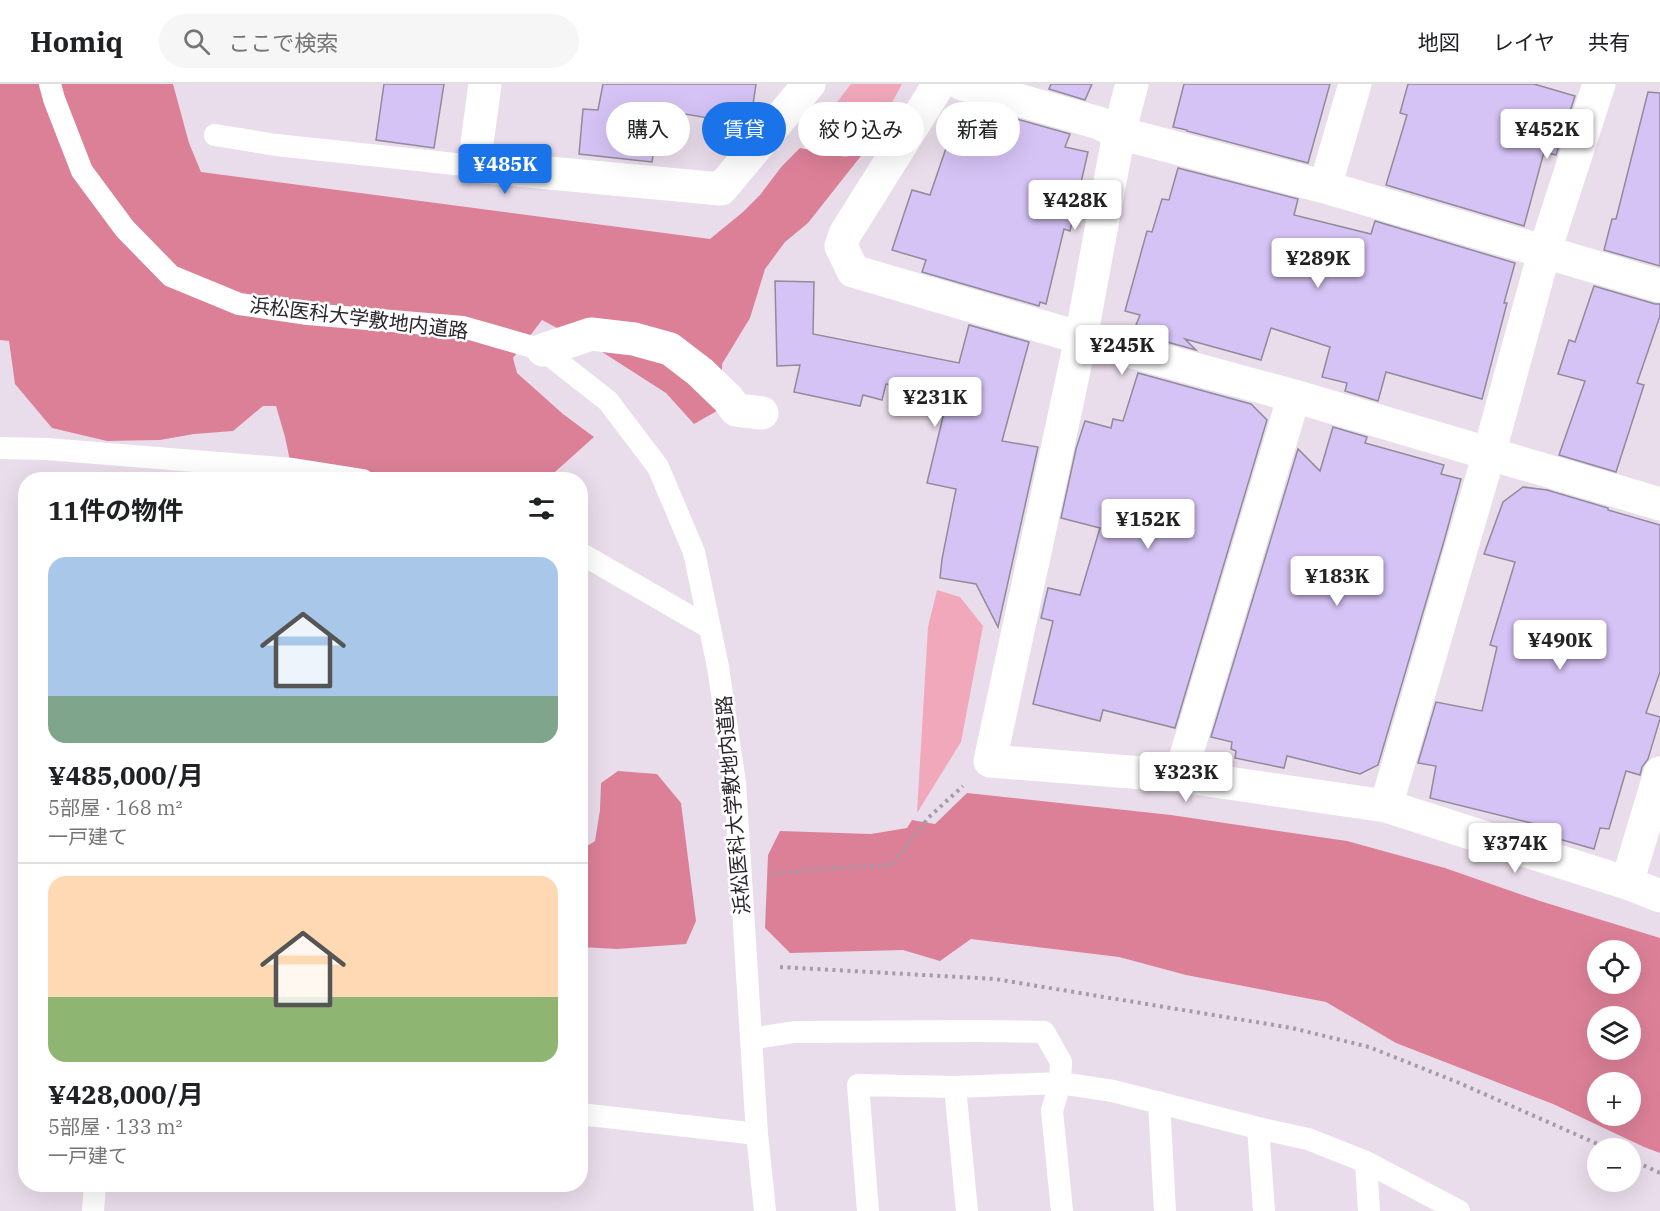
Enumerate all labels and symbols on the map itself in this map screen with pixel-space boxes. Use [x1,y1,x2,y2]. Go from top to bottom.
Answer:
pin: ¥452K [1505,109,1589,160]
pin: ¥485K [463,144,547,195]
pin: ¥428K [1033,180,1117,231]
pin: ¥289K [1276,238,1360,289]
street label: 浜松医科大学敷地内道路 [248,291,470,344]
pin: ¥245K [1080,325,1164,376]
pin: ¥231K [893,377,977,428]
pin: ¥152K [1106,499,1190,550]
pin: ¥183K [1295,556,1379,607]
pin: ¥490K [1518,620,1602,671]
street label: 浜松医科大学敷地内道路 [709,694,756,916]
pin: ¥323K [1144,752,1228,803]
pin: ¥374K [1473,823,1557,874]

